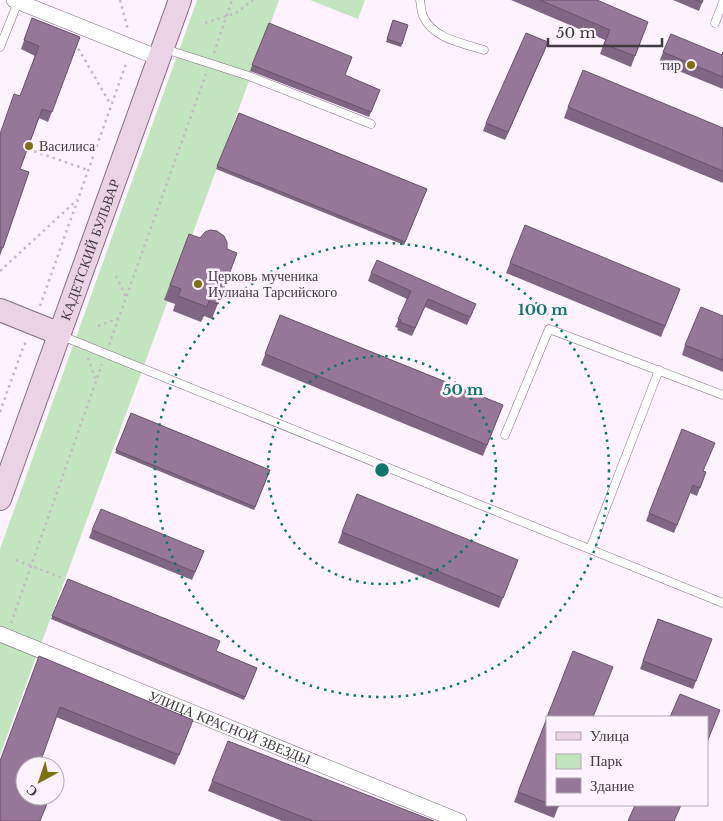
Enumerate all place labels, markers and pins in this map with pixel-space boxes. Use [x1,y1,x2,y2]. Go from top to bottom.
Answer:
place label: тир [660,56,681,74]
marker: тир [685,59,697,71]
place label: Василиса [39,137,96,155]
marker: Василиса [23,140,35,152]
place label: Церковь мученика Иулиана Тарсийского [208,267,337,301]
marker: Церковь мученика Иулиана Тарсийского [192,278,204,290]
centre of rings [373,461,391,479]

